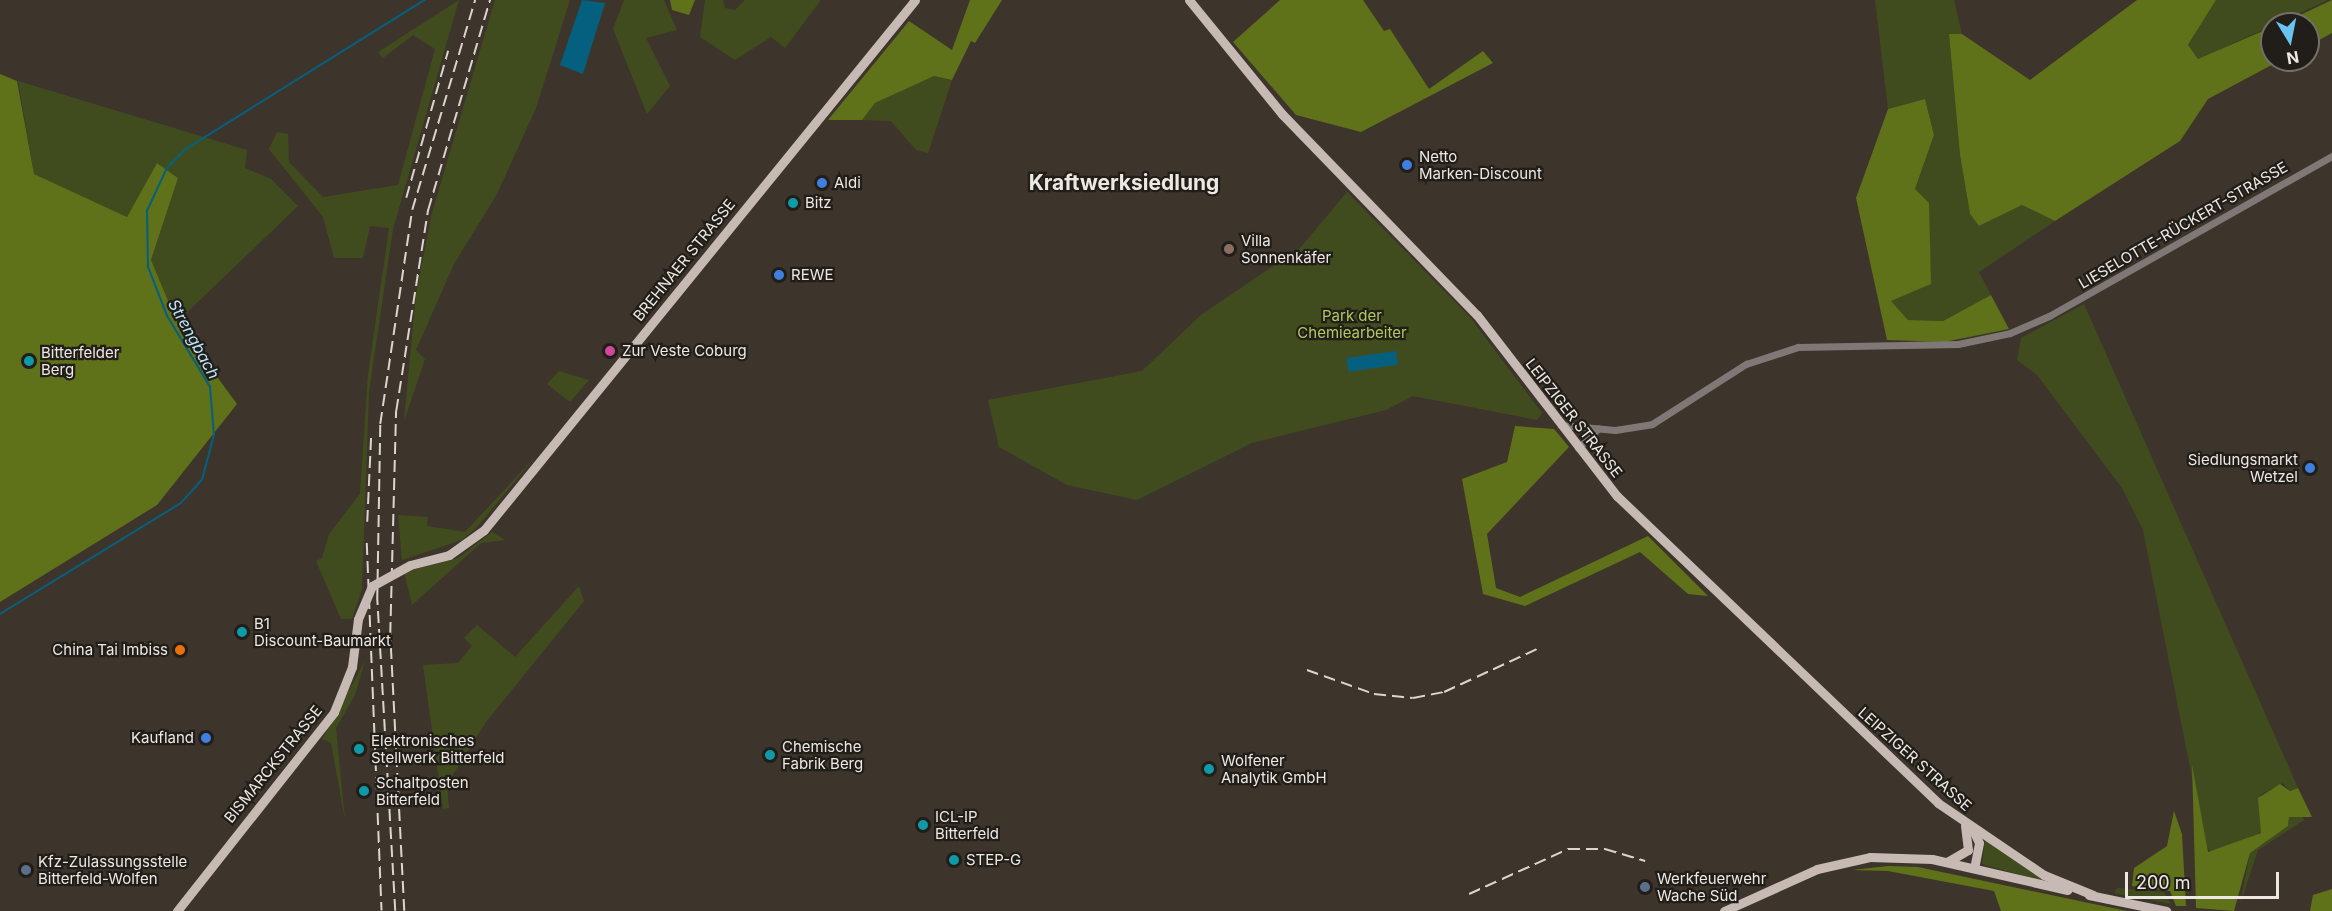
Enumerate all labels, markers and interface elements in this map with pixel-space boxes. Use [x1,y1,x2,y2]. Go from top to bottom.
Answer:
north arrow [2260,12,2320,72]
text: N [2285,47,2301,69]
place label: Netto Marken-Discount [1419,147,1542,182]
marker: Netto Marken-Discount [1400,158,1414,172]
street label: LIESELOTTE-RÜCKERT-STRASSE [2075,158,2291,292]
district label: Kraftwerksiedlung [1029,170,1219,196]
place label: Aldi [834,174,861,192]
marker: Aldi [815,176,829,190]
place label: Bitz [805,194,832,212]
street label: BREHNAER STRASSE [629,195,739,325]
marker: Bitz [786,196,800,210]
place label: Villa Sonnenkäfer [1241,231,1331,266]
marker: Villa Sonnenkäfer [1222,242,1236,256]
place label: REWE [791,266,833,284]
marker: REWE [772,268,786,282]
water label: Strengbach [164,296,224,382]
park label: Park der Chemiearbeiter [1297,306,1407,341]
place label: Zur Veste Coburg [622,342,747,360]
place label: Bitterfelder Berg [41,343,119,378]
marker: Zur Veste Coburg [603,344,617,358]
marker: Bitterfelder Berg [22,354,36,368]
street label: LEIPZIGER STRASSE [1522,355,1626,481]
place label: Siedlungsmarkt Wetzel [2188,450,2298,485]
marker: Siedlungsmarkt Wetzel [2303,461,2317,475]
place label: B1 Discount-Baumarkt [254,614,391,649]
marker: B1 Discount-Baumarkt [235,625,249,639]
place label: China Tai Imbiss [52,641,168,659]
marker: China Tai Imbiss [173,643,187,657]
street label: BISMARCKSTRASSE [220,702,326,826]
street label: LEIPZIGER STRASSE [1855,703,1975,815]
place label: Kaufland [131,729,194,747]
marker: Kaufland [199,731,213,745]
place label: Elektronisches Stellwerk Bitterfeld [371,731,505,766]
place label: Chemische Fabrik Berg [782,737,863,772]
marker: Elektronisches Stellwerk Bitterfeld [352,742,366,756]
marker: Chemische Fabrik Berg [763,748,777,762]
place label: Wolfener Analytik GmbH [1221,751,1327,786]
marker: Wolfener Analytik GmbH [1202,762,1216,776]
place label: Schaltposten Bitterfeld [376,773,469,808]
marker: Schaltposten Bitterfeld [357,784,371,798]
place label: ICL-IP Bitterfeld [935,807,999,842]
marker: ICL-IP Bitterfeld [916,818,930,832]
place label: STEP-G [966,851,1021,869]
place label: Kfz-Zulassungsstelle Bitterfeld-Wolfen [38,852,187,887]
marker: STEP-G [947,853,961,867]
scale bar [2128,860,2282,898]
marker: Kfz-Zulassungsstelle Bitterfeld-Wolfen [19,863,33,877]
place label: Werkfeuerwehr Wache Süd [1657,869,1766,904]
text: 200 m [2136,872,2191,893]
marker: Werkfeuerwehr Wache Süd [1638,880,1652,894]

